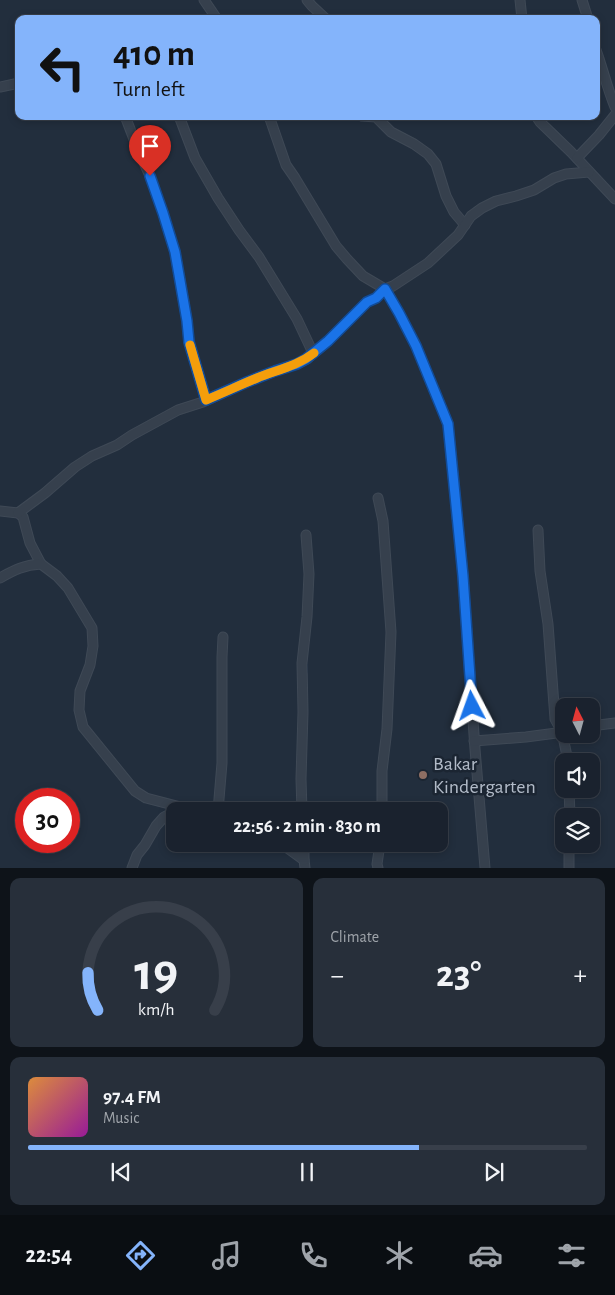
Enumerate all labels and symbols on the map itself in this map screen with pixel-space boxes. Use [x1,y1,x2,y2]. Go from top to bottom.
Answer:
pin [129,125,171,176]
position arrow [445,679,497,731]
north arrow [555,698,600,742]
place label: Bakar Kindergarten [433,754,536,797]
marker: Bakar Kindergarten [417,769,429,781]
speed limit sign: 30 [15,788,80,853]

